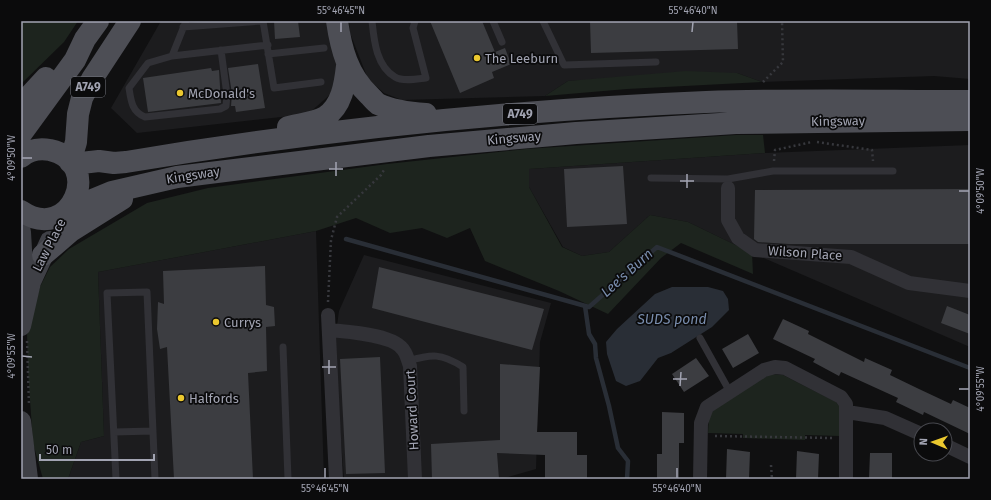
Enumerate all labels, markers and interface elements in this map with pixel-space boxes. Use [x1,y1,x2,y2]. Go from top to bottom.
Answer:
text: 55°46'45"N [317,5,365,17]
text: 55°46'40"N [669,5,717,17]
place label: The Leeburn [485,51,558,66]
marker: The Leeburn [472,53,482,63]
road number: A749 [71,77,105,97]
place label: McDonald's [188,86,255,101]
marker: McDonald's [175,88,185,98]
road number: A749 [503,104,537,124]
street label: Kingsway [811,113,866,129]
street label: Kingsway [486,128,542,148]
text: 4°09'50"W [6,134,18,181]
street label: Kingsway [165,163,221,187]
text: 4°09'50"W [975,167,987,214]
street label: Law Place [29,216,69,274]
street label: Wilson Place [767,243,843,263]
water label: Lee's Burn [598,245,656,301]
water label: SUDS pond [636,311,707,328]
place label: Currys [224,315,261,330]
marker: Currys [211,317,221,327]
text: 4°09'55"W [6,333,18,379]
text: 4°09'55"W [975,366,987,412]
street label: Howard Court [402,369,422,451]
place label: Halfords [189,391,239,406]
marker: Halfords [176,393,186,403]
north arrow [913,422,953,462]
scale bar [40,436,154,462]
text: N [917,438,930,446]
text: 50 m [46,443,72,457]
text: 55°46'45"N [301,483,349,495]
text: 55°46'40"N [653,483,701,495]

